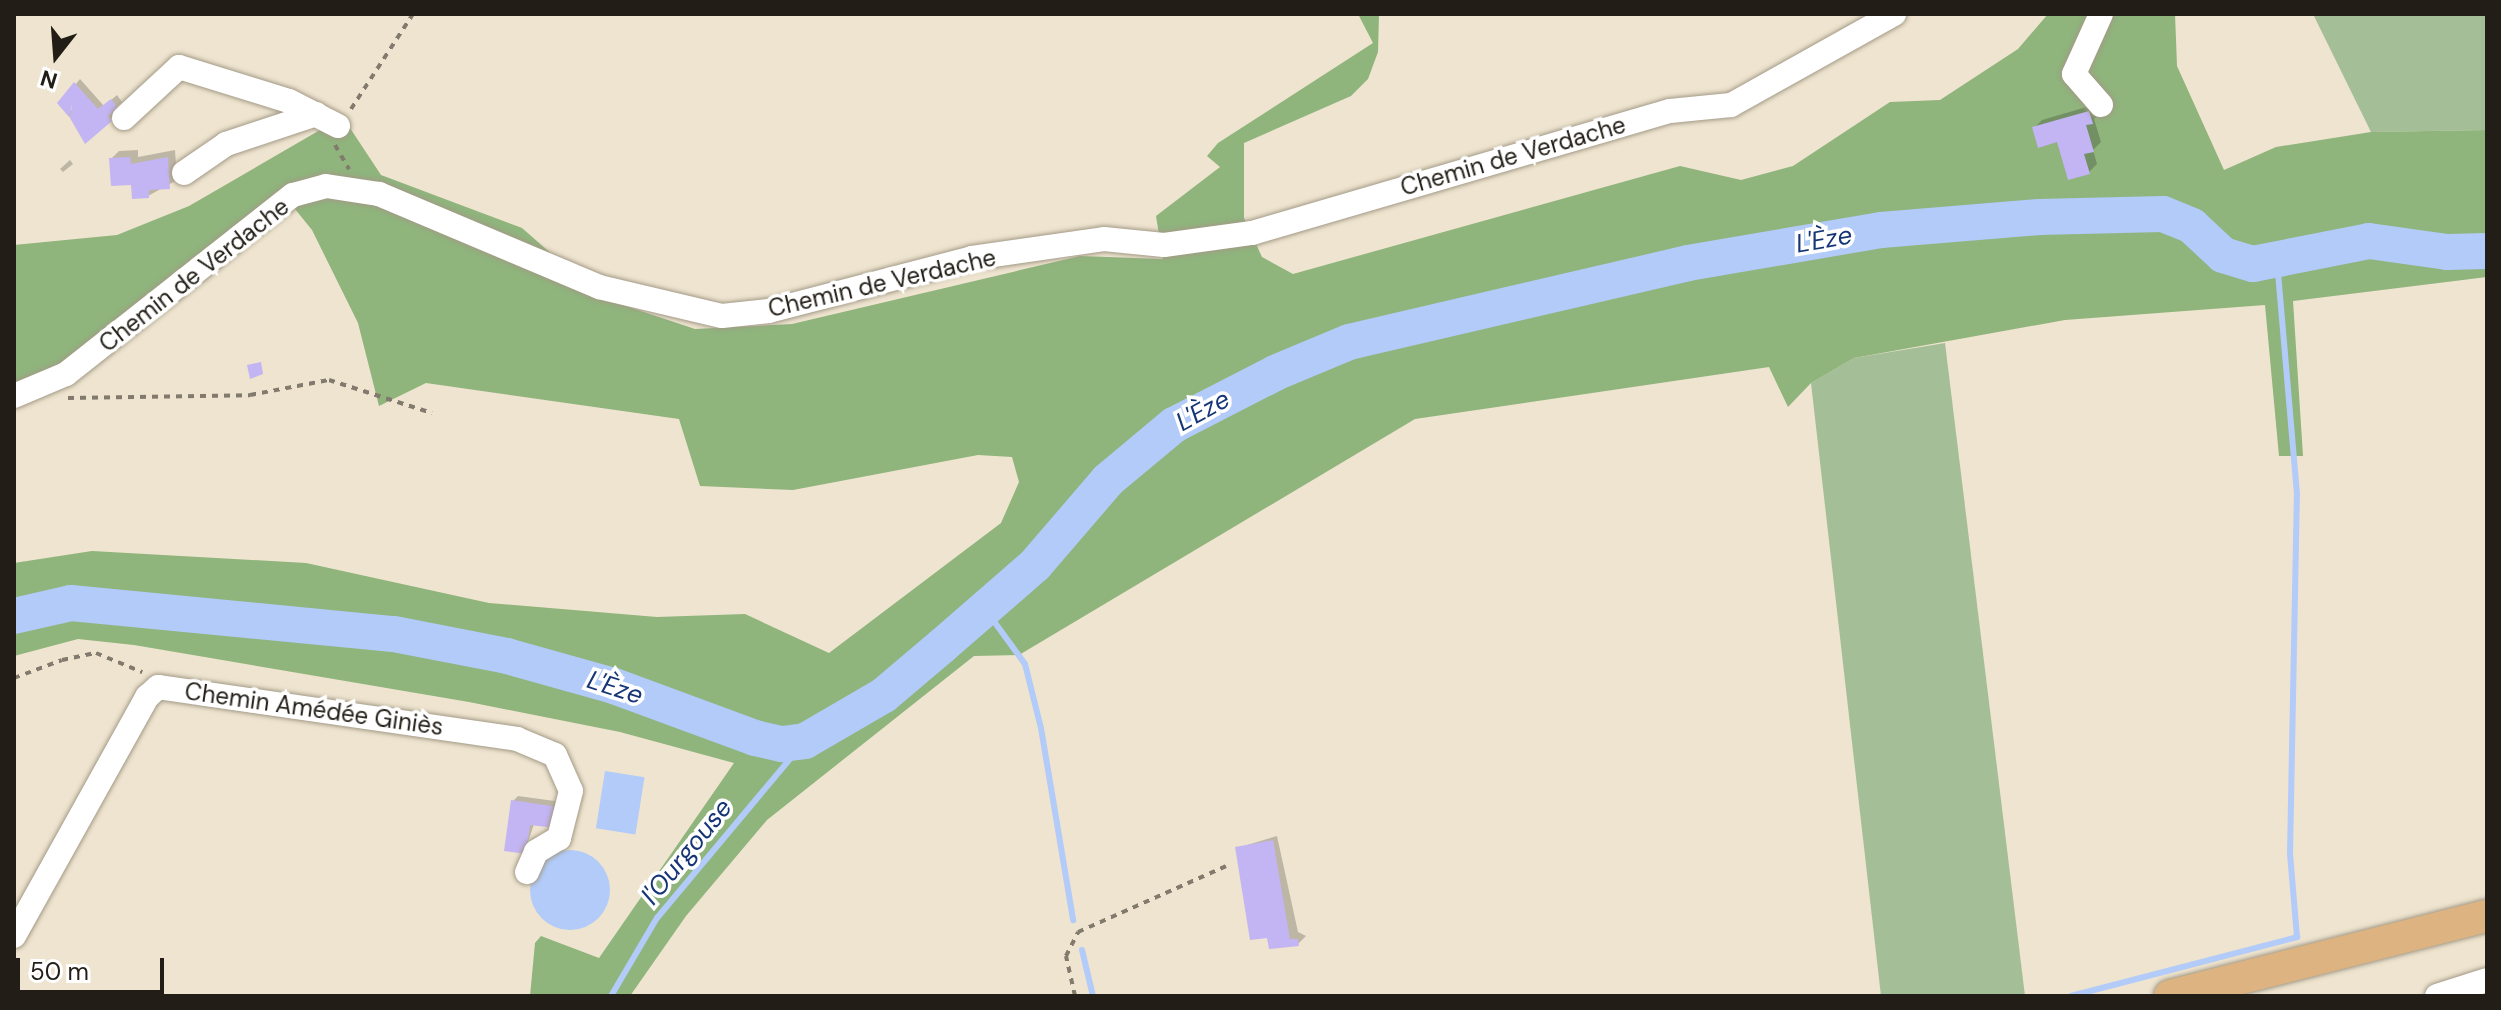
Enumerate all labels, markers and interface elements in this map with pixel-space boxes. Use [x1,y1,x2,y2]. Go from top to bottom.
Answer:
north arrow [16,16,96,96]
text: N [37,63,61,96]
street label: Chemin de Verdache [1397,110,1629,202]
street label: Chemin de Verdache [93,192,295,358]
water label: L'Èze [1793,220,1855,260]
street label: Chemin de Verdache [765,243,999,323]
water label: L'Èze [1171,384,1235,438]
water label: L'Èze [583,664,647,712]
street label: Chemin Amédée Giniès [183,677,445,741]
water label: l'Ourgouse [635,793,739,911]
scale bar [20,942,168,992]
text: 50 m [30,956,89,987]

